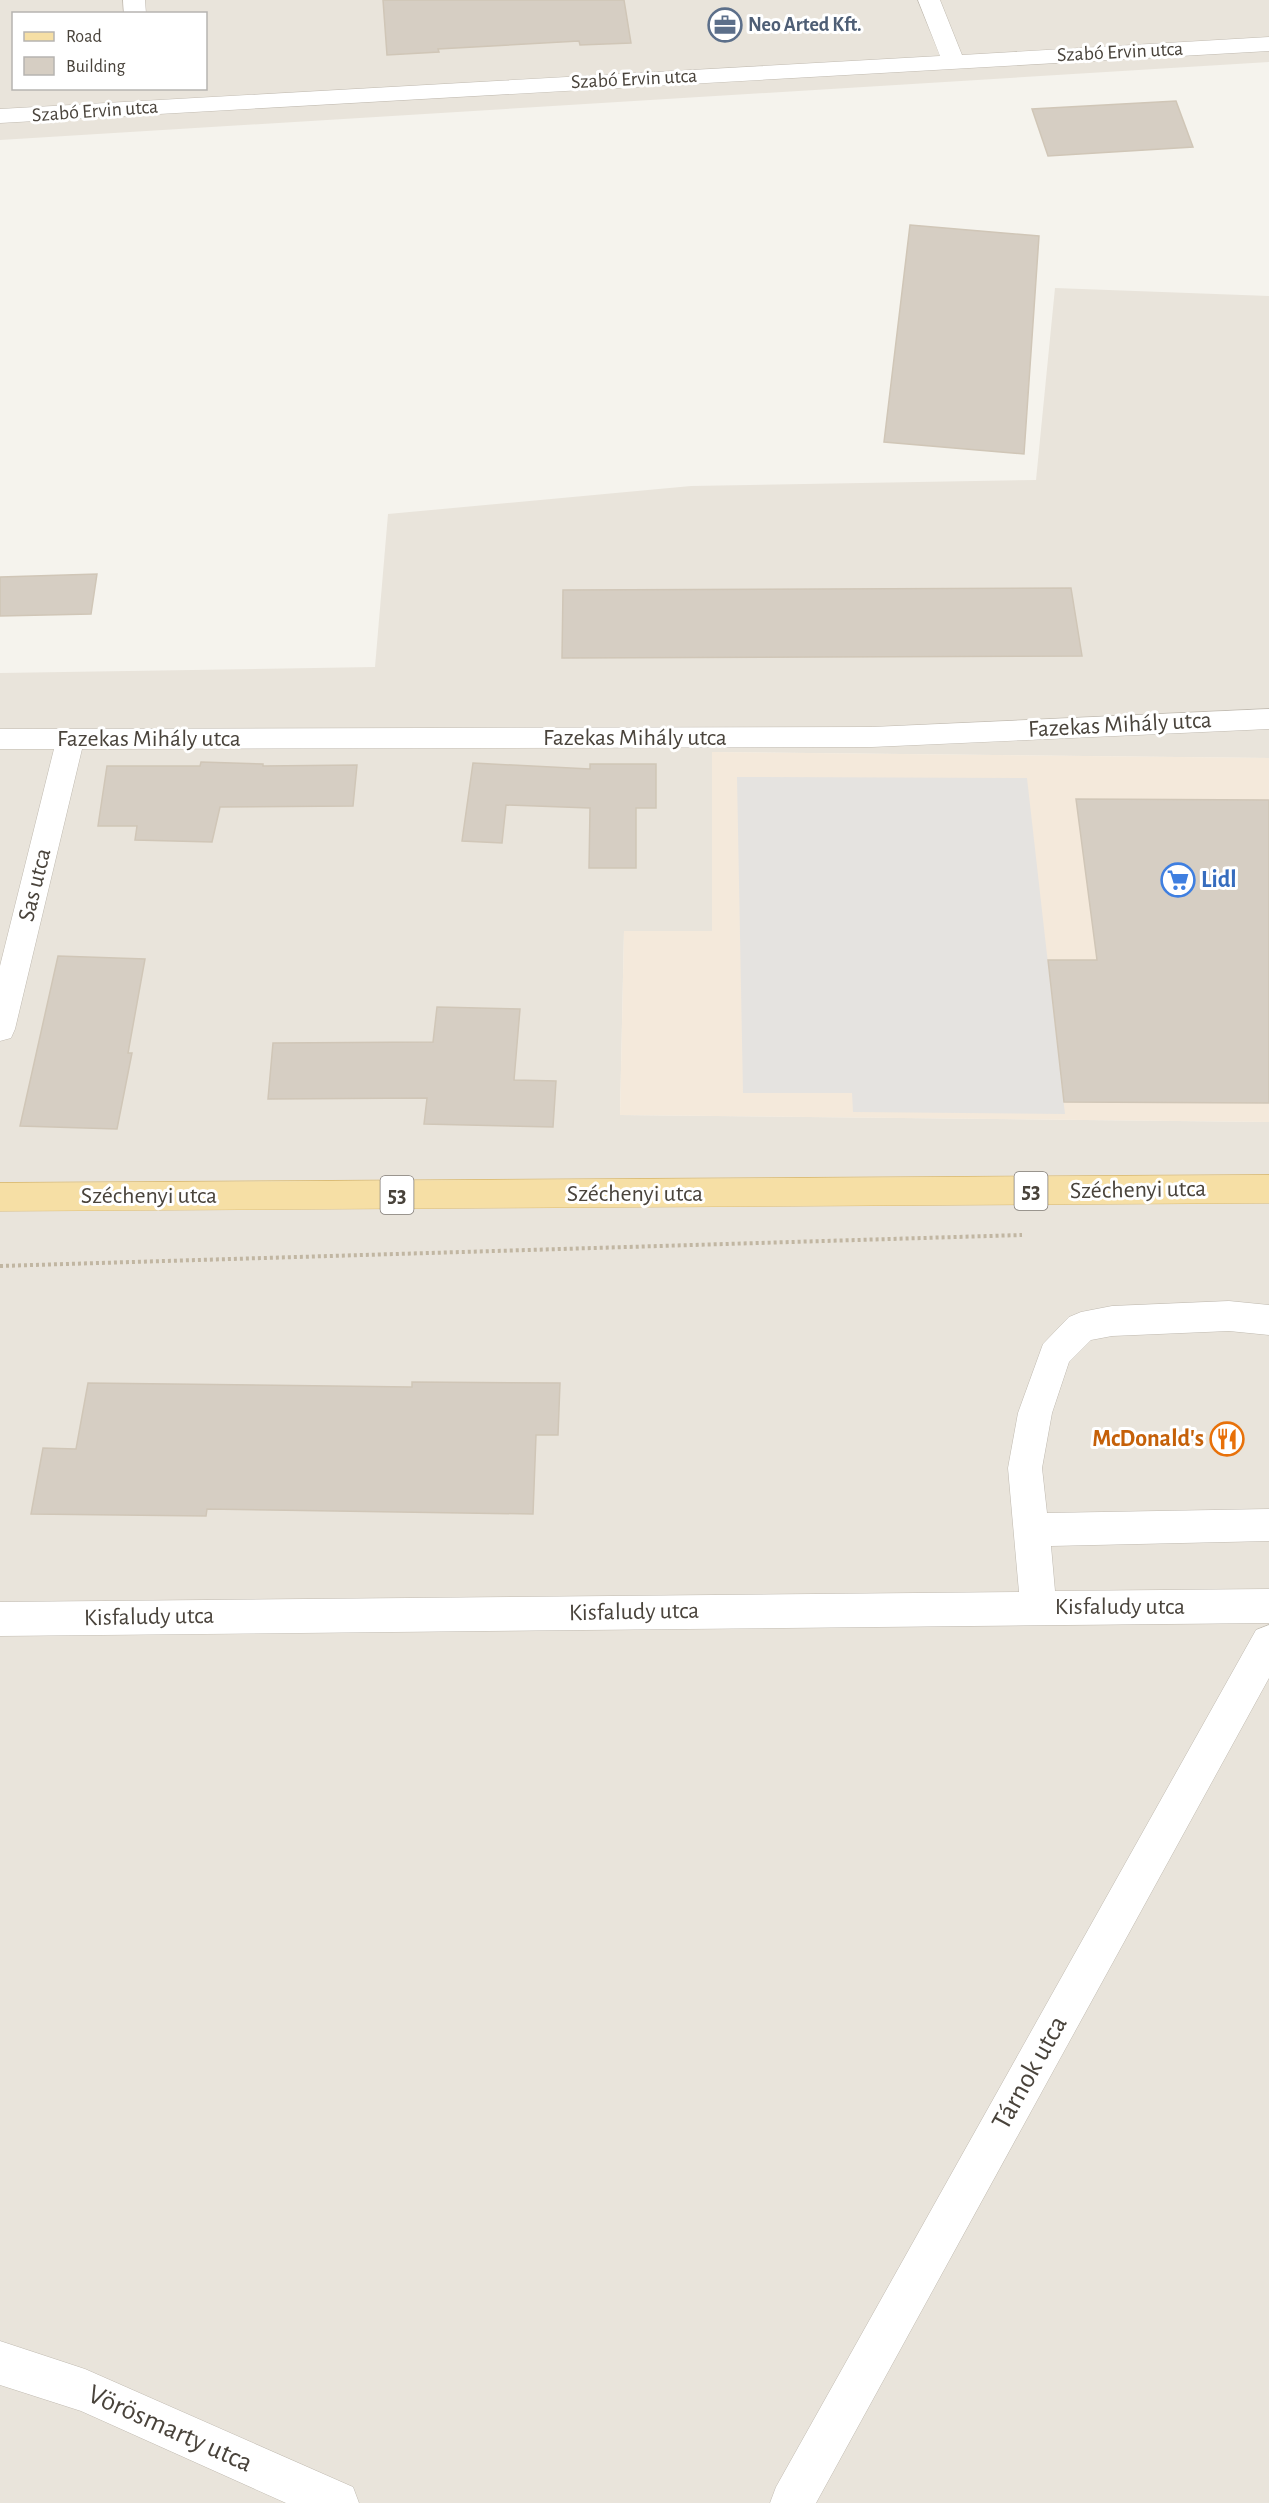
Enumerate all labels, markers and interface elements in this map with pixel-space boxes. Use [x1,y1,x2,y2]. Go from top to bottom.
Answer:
office icon: Neo Arted Kft. [707,7,743,43]
legend [12,12,207,90]
place label: Neo Arted Kft. [748,15,862,35]
text: Road [66,28,102,46]
street label: Szabó Ervin utca [1056,39,1184,65]
text: Building [66,58,126,76]
street label: Szabó Ervin utca [570,66,698,92]
street label: Szabó Ervin utca [31,97,159,125]
street label: Fazekas Mihály utca [1028,708,1212,742]
street label: Fazekas Mihály utca [543,726,727,750]
street label: Fazekas Mihály utca [57,727,241,751]
street label: Sas utca [14,846,56,924]
supermarket icon: Lidl [1160,862,1196,898]
place label: Lidl [1201,868,1237,892]
road number: 53 [1014,1172,1048,1210]
road number: 53 [380,1176,414,1214]
street label: Széchenyi utca [1070,1177,1206,1203]
street label: Széchenyi utca [567,1182,703,1206]
street label: Széchenyi utca [81,1184,217,1208]
restaurant icon: McDonald's [1209,1421,1245,1457]
place label: McDonald's [1092,1427,1204,1451]
street label: Kisfaludy utca [1055,1595,1185,1619]
street label: Kisfaludy utca [569,1599,699,1625]
street label: Kisfaludy utca [84,1604,214,1630]
street label: Tárnok utca [987,2011,1073,2135]
street label: Vörösmarty utca [83,2380,257,2478]

